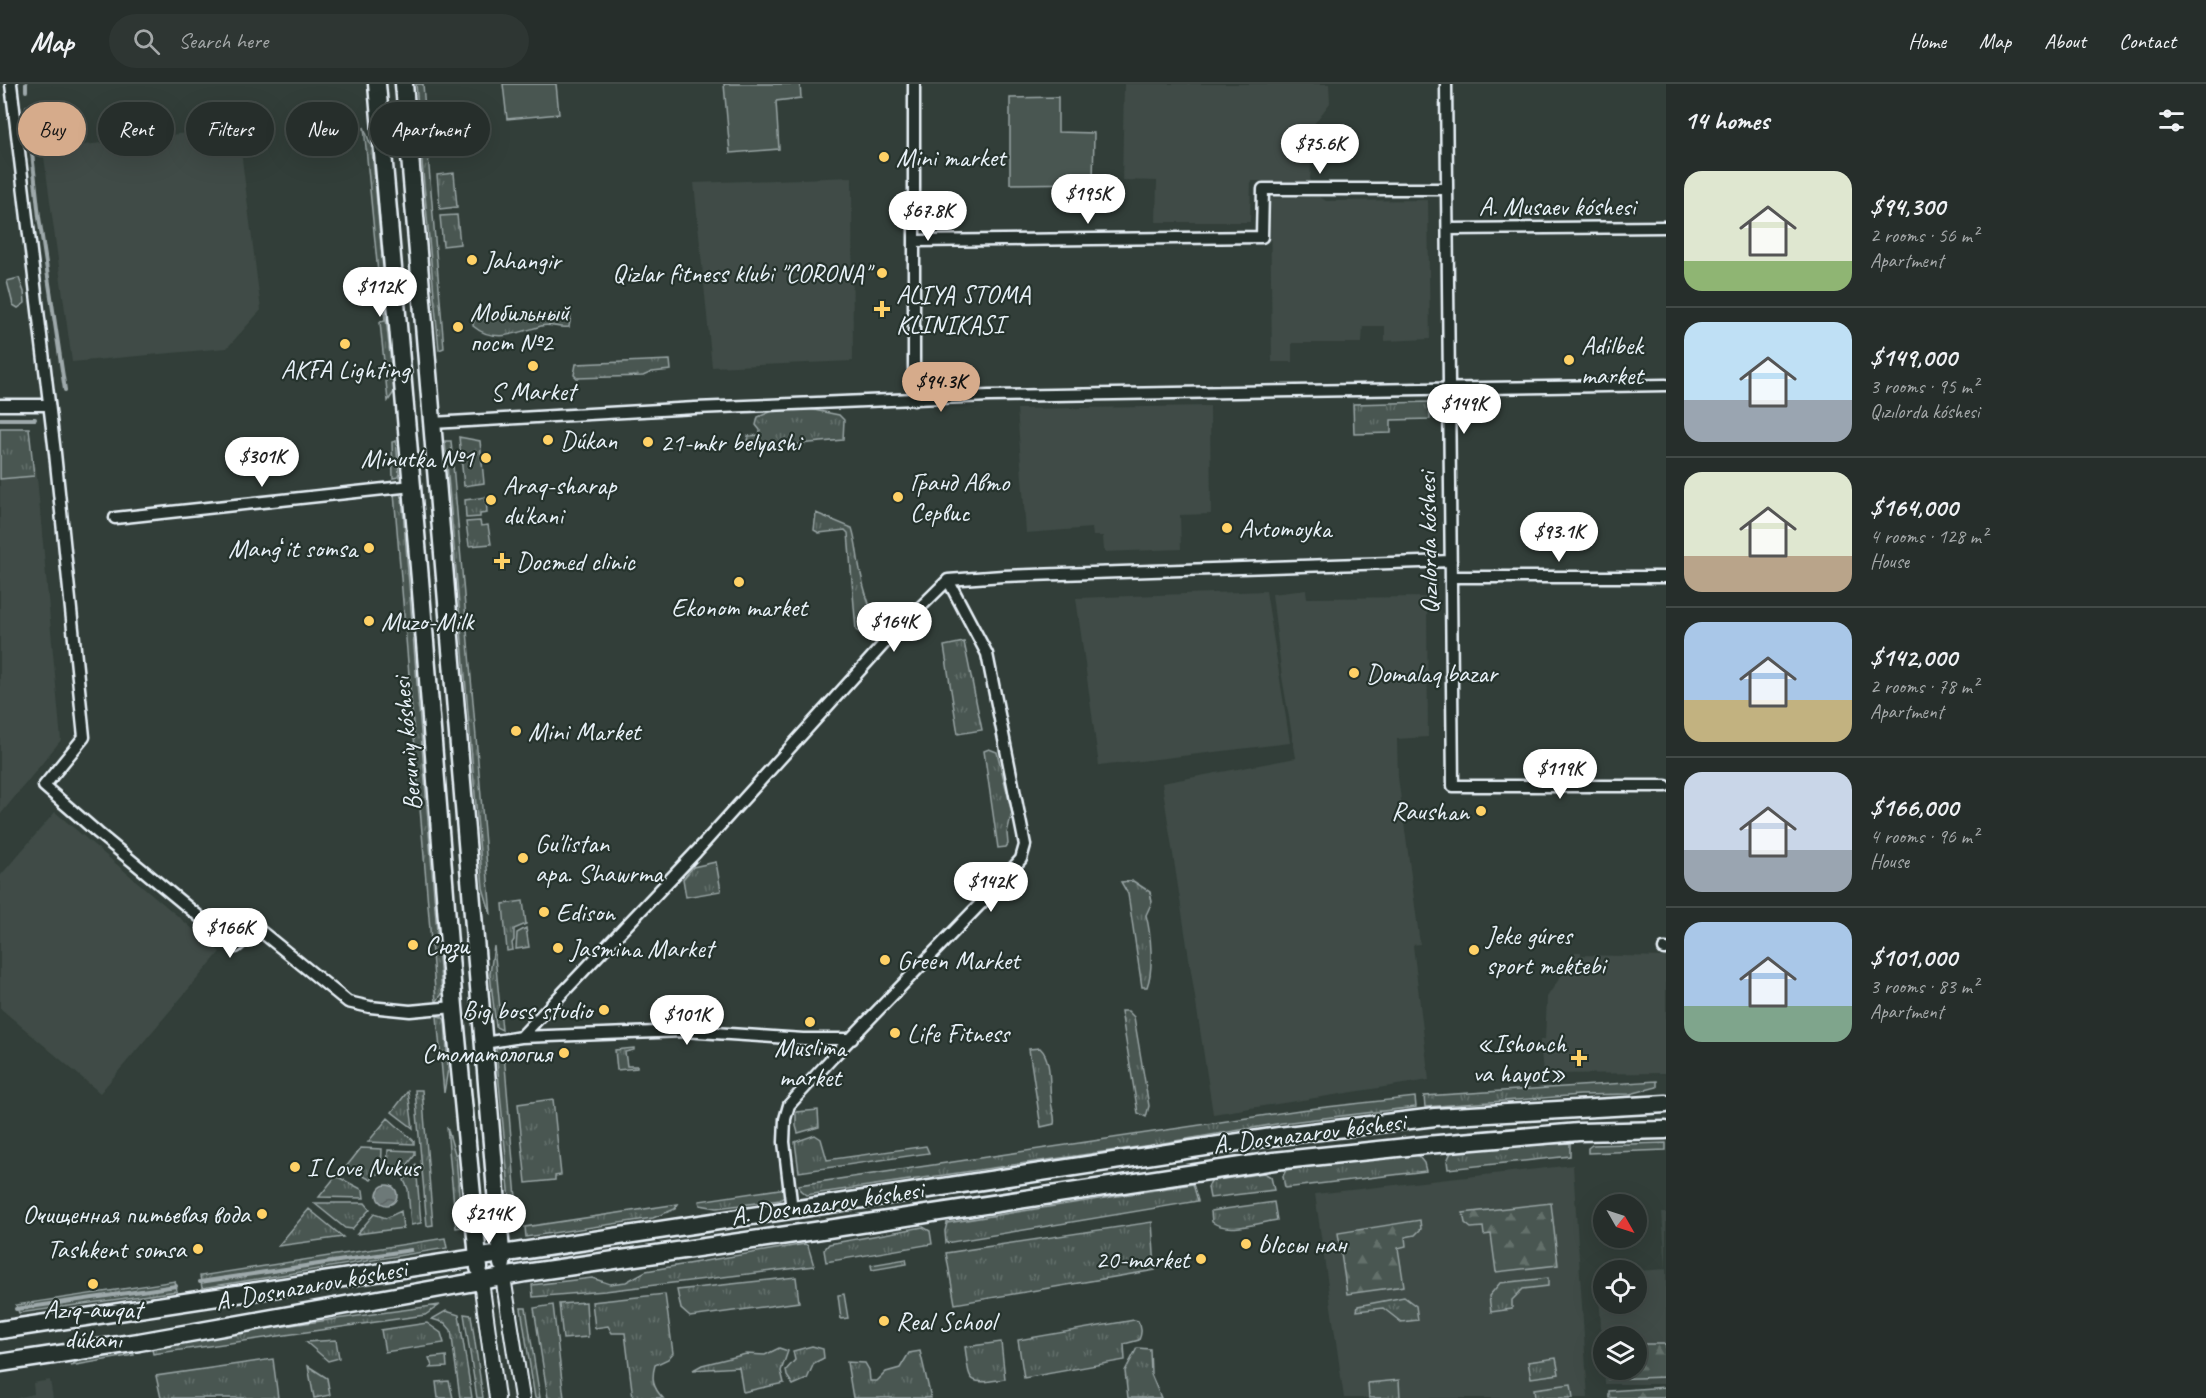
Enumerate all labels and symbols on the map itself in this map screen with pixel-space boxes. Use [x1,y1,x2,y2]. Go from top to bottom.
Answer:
pin: $75.6K [1271,124,1369,175]
place label: Mini market [896,141,1008,174]
marker: Mini market [877,150,891,164]
pin: $195K [1046,174,1130,225]
street label: A. Musaev kóshesi [1479,190,1638,223]
pin: $67.8K [879,191,977,242]
place label: Jahangir [482,244,563,277]
marker: Jahangir [465,253,479,267]
place label: Qizlar fitness klubi "CORONA" [612,257,875,290]
marker: Qizlar fitness klubi "CORONA" [875,266,889,280]
pin: $112K [338,267,422,318]
place label: ALIYA STOMA KLINIKASI [896,278,1031,341]
place label: Мобильный пост №2 [470,296,571,359]
marker: ALIYA STOMA KLINIKASI [873,300,891,318]
marker: Мобильный пост №2 [451,320,465,334]
place label: Adilbek market [1581,329,1645,392]
marker: AKFA Lighting [338,337,352,351]
place label: AKFA Lighting [281,353,411,386]
marker: Adilbek market [1562,353,1576,367]
marker: S Market [526,359,540,373]
pin: $94.3K [892,362,990,413]
place label: S Market [491,375,579,408]
pin: $149K [1422,384,1506,435]
place label: Dúkan [560,424,618,457]
place label: 21-mkr belyashi [660,426,804,459]
marker: Dúkan [541,433,555,447]
marker: 21-mkr belyashi [641,435,655,449]
pin: $301K [220,437,304,488]
place label: Minutka №1 [361,442,475,475]
marker: Minutka №1 [479,451,493,465]
place label: Гранд Авто Сервис [910,466,1011,529]
street label: Qızılorda kóshesi [1410,468,1446,614]
place label: Araq-sharap du'kani [503,469,617,532]
marker: Гранд Авто Сервис [891,490,905,504]
marker: Araq-sharap du'kani [484,493,498,507]
place label: Avtomoyka [1239,512,1333,545]
pin: $93.1K [1510,512,1608,563]
marker: Avtomoyka [1220,521,1234,535]
place label: Mangʻit somsa [228,532,359,565]
marker: Mangʻit somsa [362,541,376,555]
place label: Docmed clinic [516,545,637,578]
marker: Docmed clinic [493,552,511,570]
marker: Ekonom market [732,575,746,589]
place label: Ekonom market [671,591,809,624]
pin: $164K [852,602,936,653]
place label: Muzo-Milk [381,605,475,638]
marker: Muzo-Milk [362,614,376,628]
place label: Domalaq bazar [1366,657,1500,690]
marker: Domalaq bazar [1347,666,1361,680]
street label: Beruniy kóshesi [384,673,429,812]
place label: Mini Market [528,715,642,748]
marker: Mini Market [509,724,523,738]
pin: $119K [1518,749,1602,800]
place label: Raushan [1391,795,1470,828]
marker: Raushan [1474,804,1488,818]
place label: Gu'listan apa. Shawrma [535,827,664,890]
marker: Gu'listan apa. Shawrma [516,851,530,865]
pin: $142K [949,862,1033,913]
place label: Edison [556,896,616,929]
marker: Edison [537,905,551,919]
pin: $166K [188,908,272,959]
place label: Jeke gúres sport mektebi [1484,919,1608,982]
place label: Сюзи [425,929,471,963]
place label: Jasmina Market [568,932,717,965]
marker: Сюзи [406,938,420,952]
marker: Jasmina Market [551,941,565,955]
marker: Jeke gúres sport mektebi [1467,943,1481,957]
place label: Green Market [897,944,1022,977]
marker: Green Market [878,953,892,967]
place label: Big boss studio [462,994,595,1027]
pin: $101K [645,995,729,1046]
marker: Big boss studio [597,1003,611,1017]
marker: Muslima market [803,1015,817,1029]
place label: Life Fitness [907,1017,1011,1050]
marker: Life Fitness [888,1026,902,1040]
place label: «Ishonch va hayot» [1473,1027,1567,1090]
place label: Muslima market [774,1031,848,1094]
place label: Стоматология [422,1037,554,1070]
marker: Стоматология [557,1046,571,1060]
marker: «Ishonch va hayot» [1570,1049,1588,1067]
street label: A. Dosnazarov kóshesi [1211,1104,1410,1161]
place label: I Love Nukus [307,1151,422,1184]
marker: I Love Nukus [288,1160,302,1174]
street label: A. Dosnazarov kóshesi [729,1173,928,1233]
pin: $214K [447,1194,531,1245]
north arrow [1593,1194,1647,1248]
place label: Очищенная питьевая вода [22,1198,252,1231]
marker: Очищенная питьевая вода [255,1207,269,1221]
place label: Ыссы нан [1258,1228,1348,1261]
place label: Tashkent somsa [47,1233,188,1266]
marker: Ыссы нан [1239,1237,1253,1251]
marker: Tashkent somsa [191,1242,205,1256]
place label: 20-market [1095,1243,1191,1276]
street label: A. Dosnazarov kóshesi [213,1251,412,1318]
marker: 20-market [1194,1252,1208,1266]
marker: Azıq-awqat dúkanı [86,1277,100,1291]
place label: Azıq-awqat dúkanı [44,1293,146,1356]
place label: Real School [896,1305,1000,1338]
marker: Real School [877,1314,891,1328]

